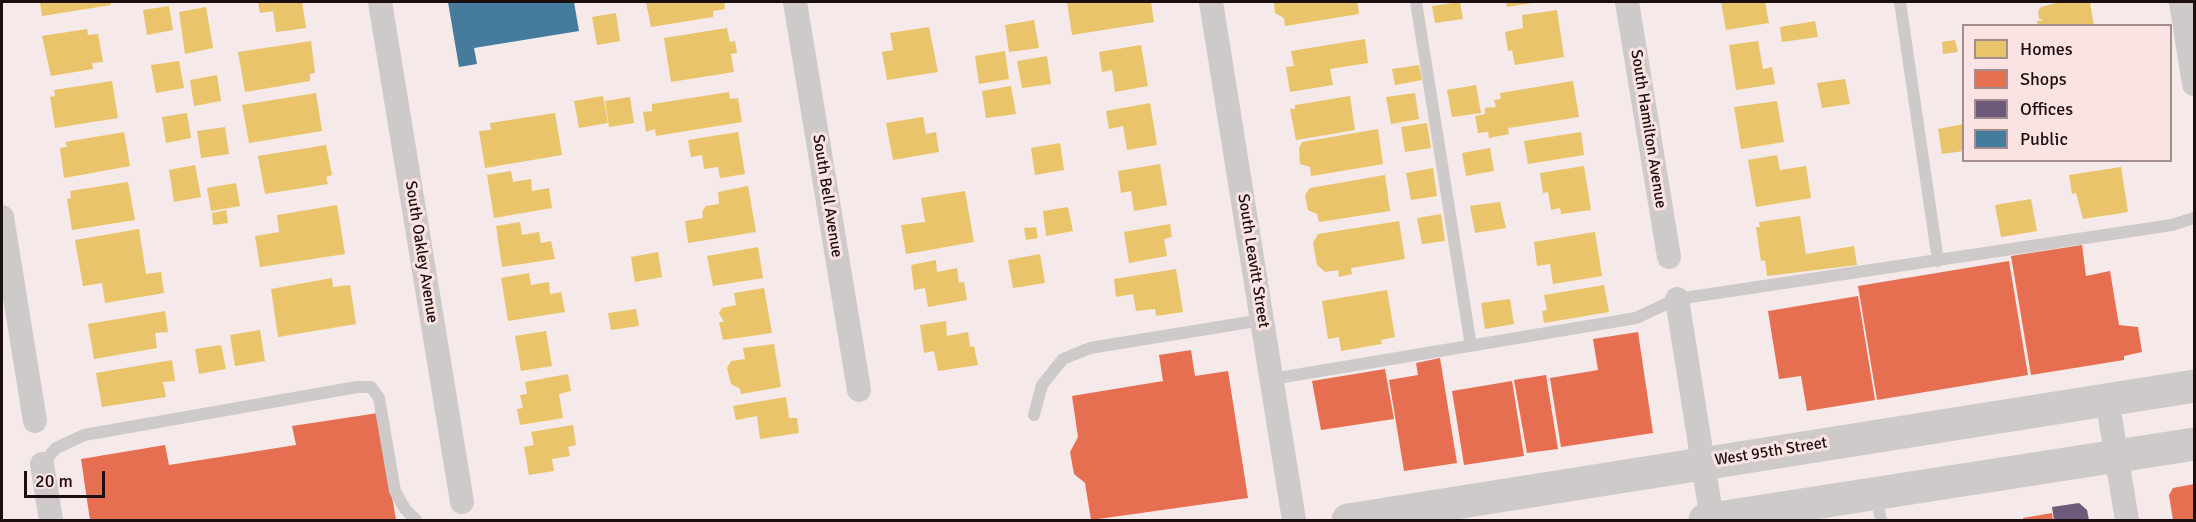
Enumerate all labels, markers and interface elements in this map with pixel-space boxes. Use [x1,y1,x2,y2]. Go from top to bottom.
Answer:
legend [1962,24,2172,162]
text: Homes [2020,38,2073,60]
street label: South Hamilton Avenue [1626,48,1670,210]
text: Shops [2020,68,2067,90]
text: Offices [2020,98,2073,120]
text: Public [2020,128,2068,150]
street label: South Bell Avenue [808,133,846,259]
street label: South Oakley Avenue [400,180,442,324]
street label: South Leavitt Street [1233,193,1273,329]
street label: West 95th Street [1713,434,1829,470]
scale bar [27,459,108,497]
text: 20 m [35,470,73,492]

